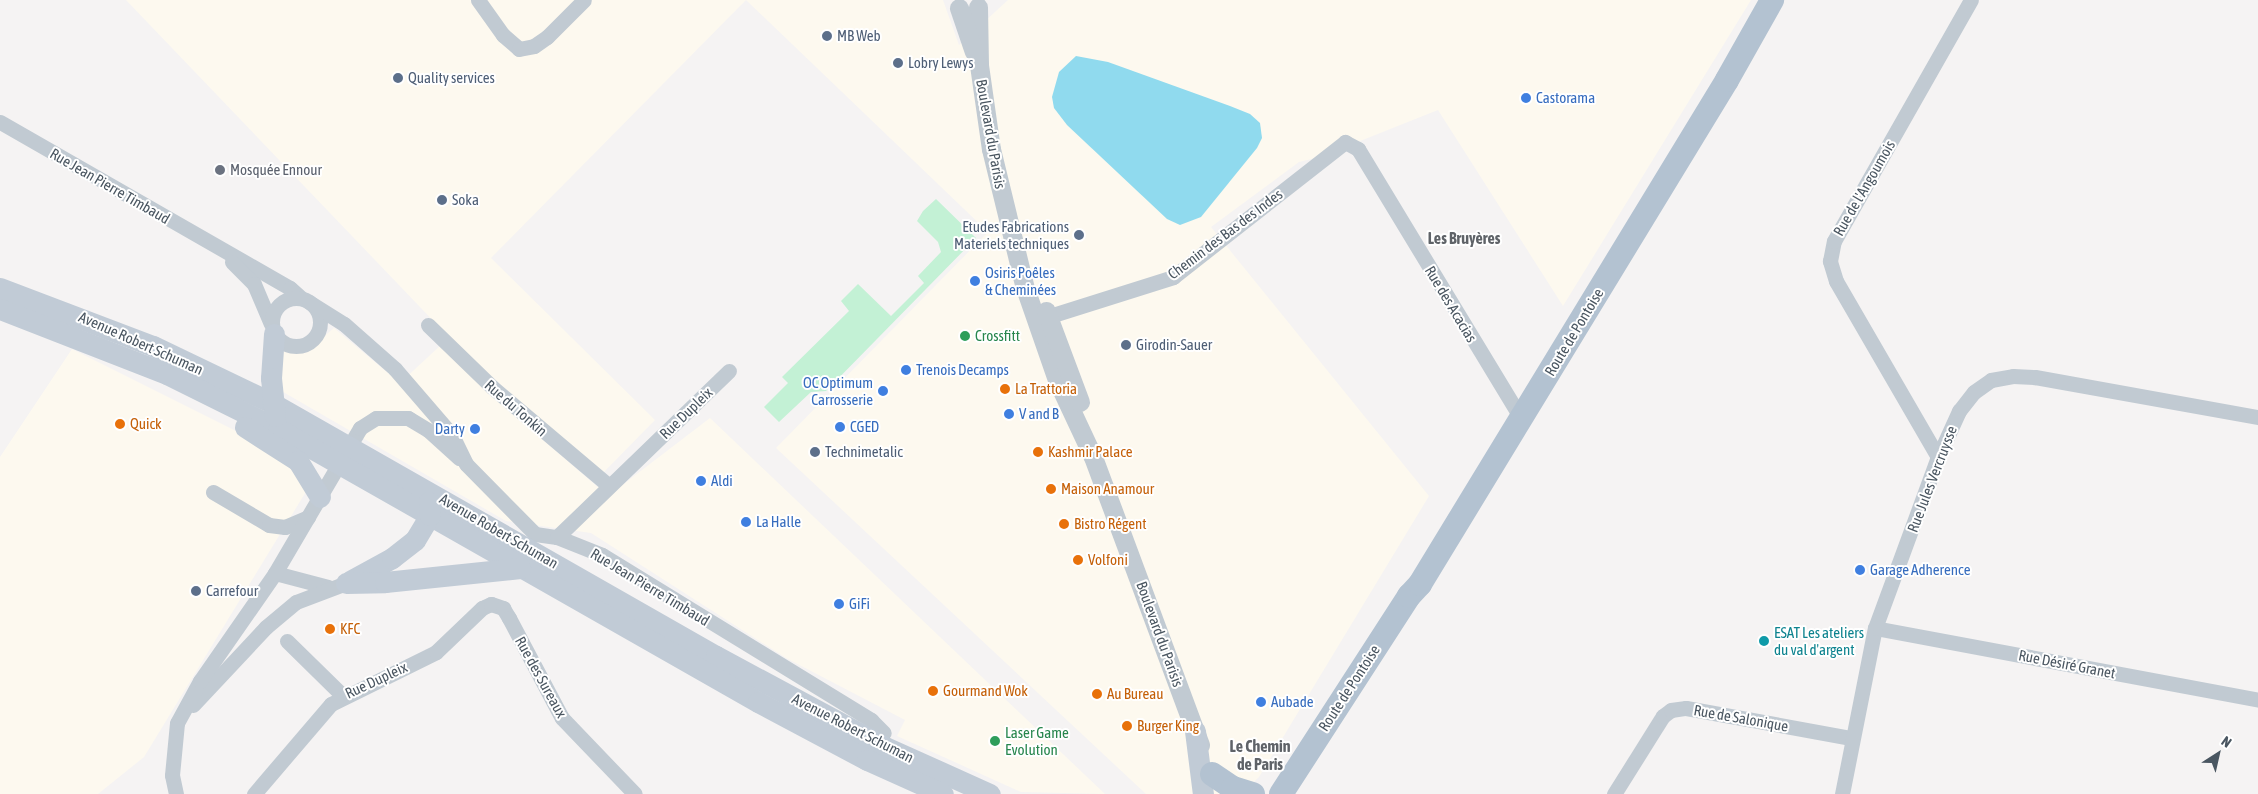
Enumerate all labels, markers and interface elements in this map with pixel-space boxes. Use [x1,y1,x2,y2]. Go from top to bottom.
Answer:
place label: MB Web [837,27,881,45]
marker: MB Web [821,30,833,42]
place label: Lobry Lewys [908,54,974,72]
marker: Lobry Lewys [892,57,904,69]
place label: Quality services [408,69,495,87]
marker: Quality services [392,72,404,84]
street label: Boulevard du Parisis [973,78,1009,190]
place label: Castorama [1536,89,1595,107]
marker: Castorama [1520,92,1532,104]
street label: Rue de l'Angoumois [1829,137,1899,239]
street label: Rue Jean Pierre Timbaud [47,144,173,228]
place label: Mosquée Ennour [230,161,322,179]
marker: Mosquée Ennour [214,164,226,176]
street label: Chemin des Bas des Indes [1164,185,1286,283]
place label: Soka [452,191,479,209]
marker: Soka [436,194,448,206]
place label: Etudes Fabrications Materiels techniques [954,217,1069,252]
district label: Les Bruyères [1428,228,1500,248]
marker: Etudes Fabrications Materiels techniques [1073,229,1085,241]
street label: Rue des Acacias [1421,262,1481,346]
place label: Osiris Poêles & Cheminées [985,263,1056,298]
marker: Osiris Poêles & Cheminées [969,275,981,287]
street label: Route de Pontoise [1541,285,1607,379]
street label: Avenue Robert Schuman [76,308,206,378]
place label: Crossfitt [975,327,1020,345]
marker: Crossfitt [959,330,971,342]
place label: Girodin-Sauer [1136,336,1212,354]
marker: Girodin-Sauer [1120,339,1132,351]
place label: Trenois Decamps [916,361,1009,379]
marker: Trenois Decamps [900,364,912,376]
place label: OC Optimum Carrosserie [803,373,873,408]
street label: Rue du Tonkin [481,376,551,440]
place label: La Trattoria [1015,380,1077,398]
street label: Rue Dupleix [656,383,716,443]
marker: La Trattoria [999,383,1011,395]
marker: OC Optimum Carrosserie [877,385,889,397]
place label: V and B [1019,405,1059,423]
marker: V and B [1003,408,1015,420]
place label: Quick [130,415,162,433]
marker: Quick [114,418,126,430]
place label: CGED [850,418,879,436]
place label: Darty [435,420,465,438]
marker: CGED [834,421,846,433]
marker: Darty [469,423,481,435]
street label: Rue Jules Vercruysse [1903,423,1961,535]
place label: Technimetalic [825,443,903,461]
place label: Kashmir Palace [1048,443,1133,461]
marker: Technimetalic [809,446,821,458]
marker: Kashmir Palace [1032,446,1044,458]
place label: Aldi [711,472,733,490]
marker: Aldi [695,475,707,487]
place label: Maison Anamour [1061,480,1154,498]
marker: Maison Anamour [1045,483,1057,495]
street label: Avenue Robert Schuman [436,490,562,572]
place label: La Halle [756,513,801,531]
place label: Bistro Régent [1074,515,1147,533]
marker: La Halle [740,516,752,528]
marker: Bistro Régent [1058,518,1070,530]
street label: Rue Jean Pierre Timbaud [587,544,713,630]
place label: Volfoni [1088,551,1128,569]
marker: Volfoni [1072,554,1084,566]
place label: Garage Adherence [1870,561,1970,579]
marker: Garage Adherence [1854,564,1866,576]
street label: Boulevard du Parisis [1133,579,1187,689]
place label: Carrefour [206,582,258,600]
marker: Carrefour [190,585,202,597]
place label: GiFi [849,595,870,613]
marker: GiFi [833,598,845,610]
place label: KFC [340,620,360,638]
marker: KFC [324,623,336,635]
place label: ESAT Les ateliers du val d'argent [1774,623,1864,658]
street label: Rue des Sureaux [511,633,571,721]
marker: ESAT Les ateliers du val d'argent [1758,635,1770,647]
street label: Route de Pontoise [1314,642,1384,734]
street label: Rue Désiré Granet [2017,646,2117,682]
street label: Rue Dupleix [342,658,410,702]
place label: Gourmand Wok [943,682,1028,700]
marker: Gourmand Wok [927,685,939,697]
place label: Au Bureau [1107,685,1163,703]
marker: Au Bureau [1091,688,1103,700]
street label: Avenue Robert Schuman [789,690,917,766]
place label: Aubade [1271,693,1314,711]
marker: Aubade [1255,696,1267,708]
street label: Rue de Salonique [1692,701,1790,735]
place label: Burger King [1137,717,1199,735]
marker: Burger King [1121,720,1133,732]
place label: Laser Game Evolution [1005,723,1069,758]
north arrow [2193,729,2243,779]
text: N [2219,733,2235,751]
marker: Laser Game Evolution [989,735,1001,747]
district label: Le Chemin de Paris [1230,736,1290,774]

